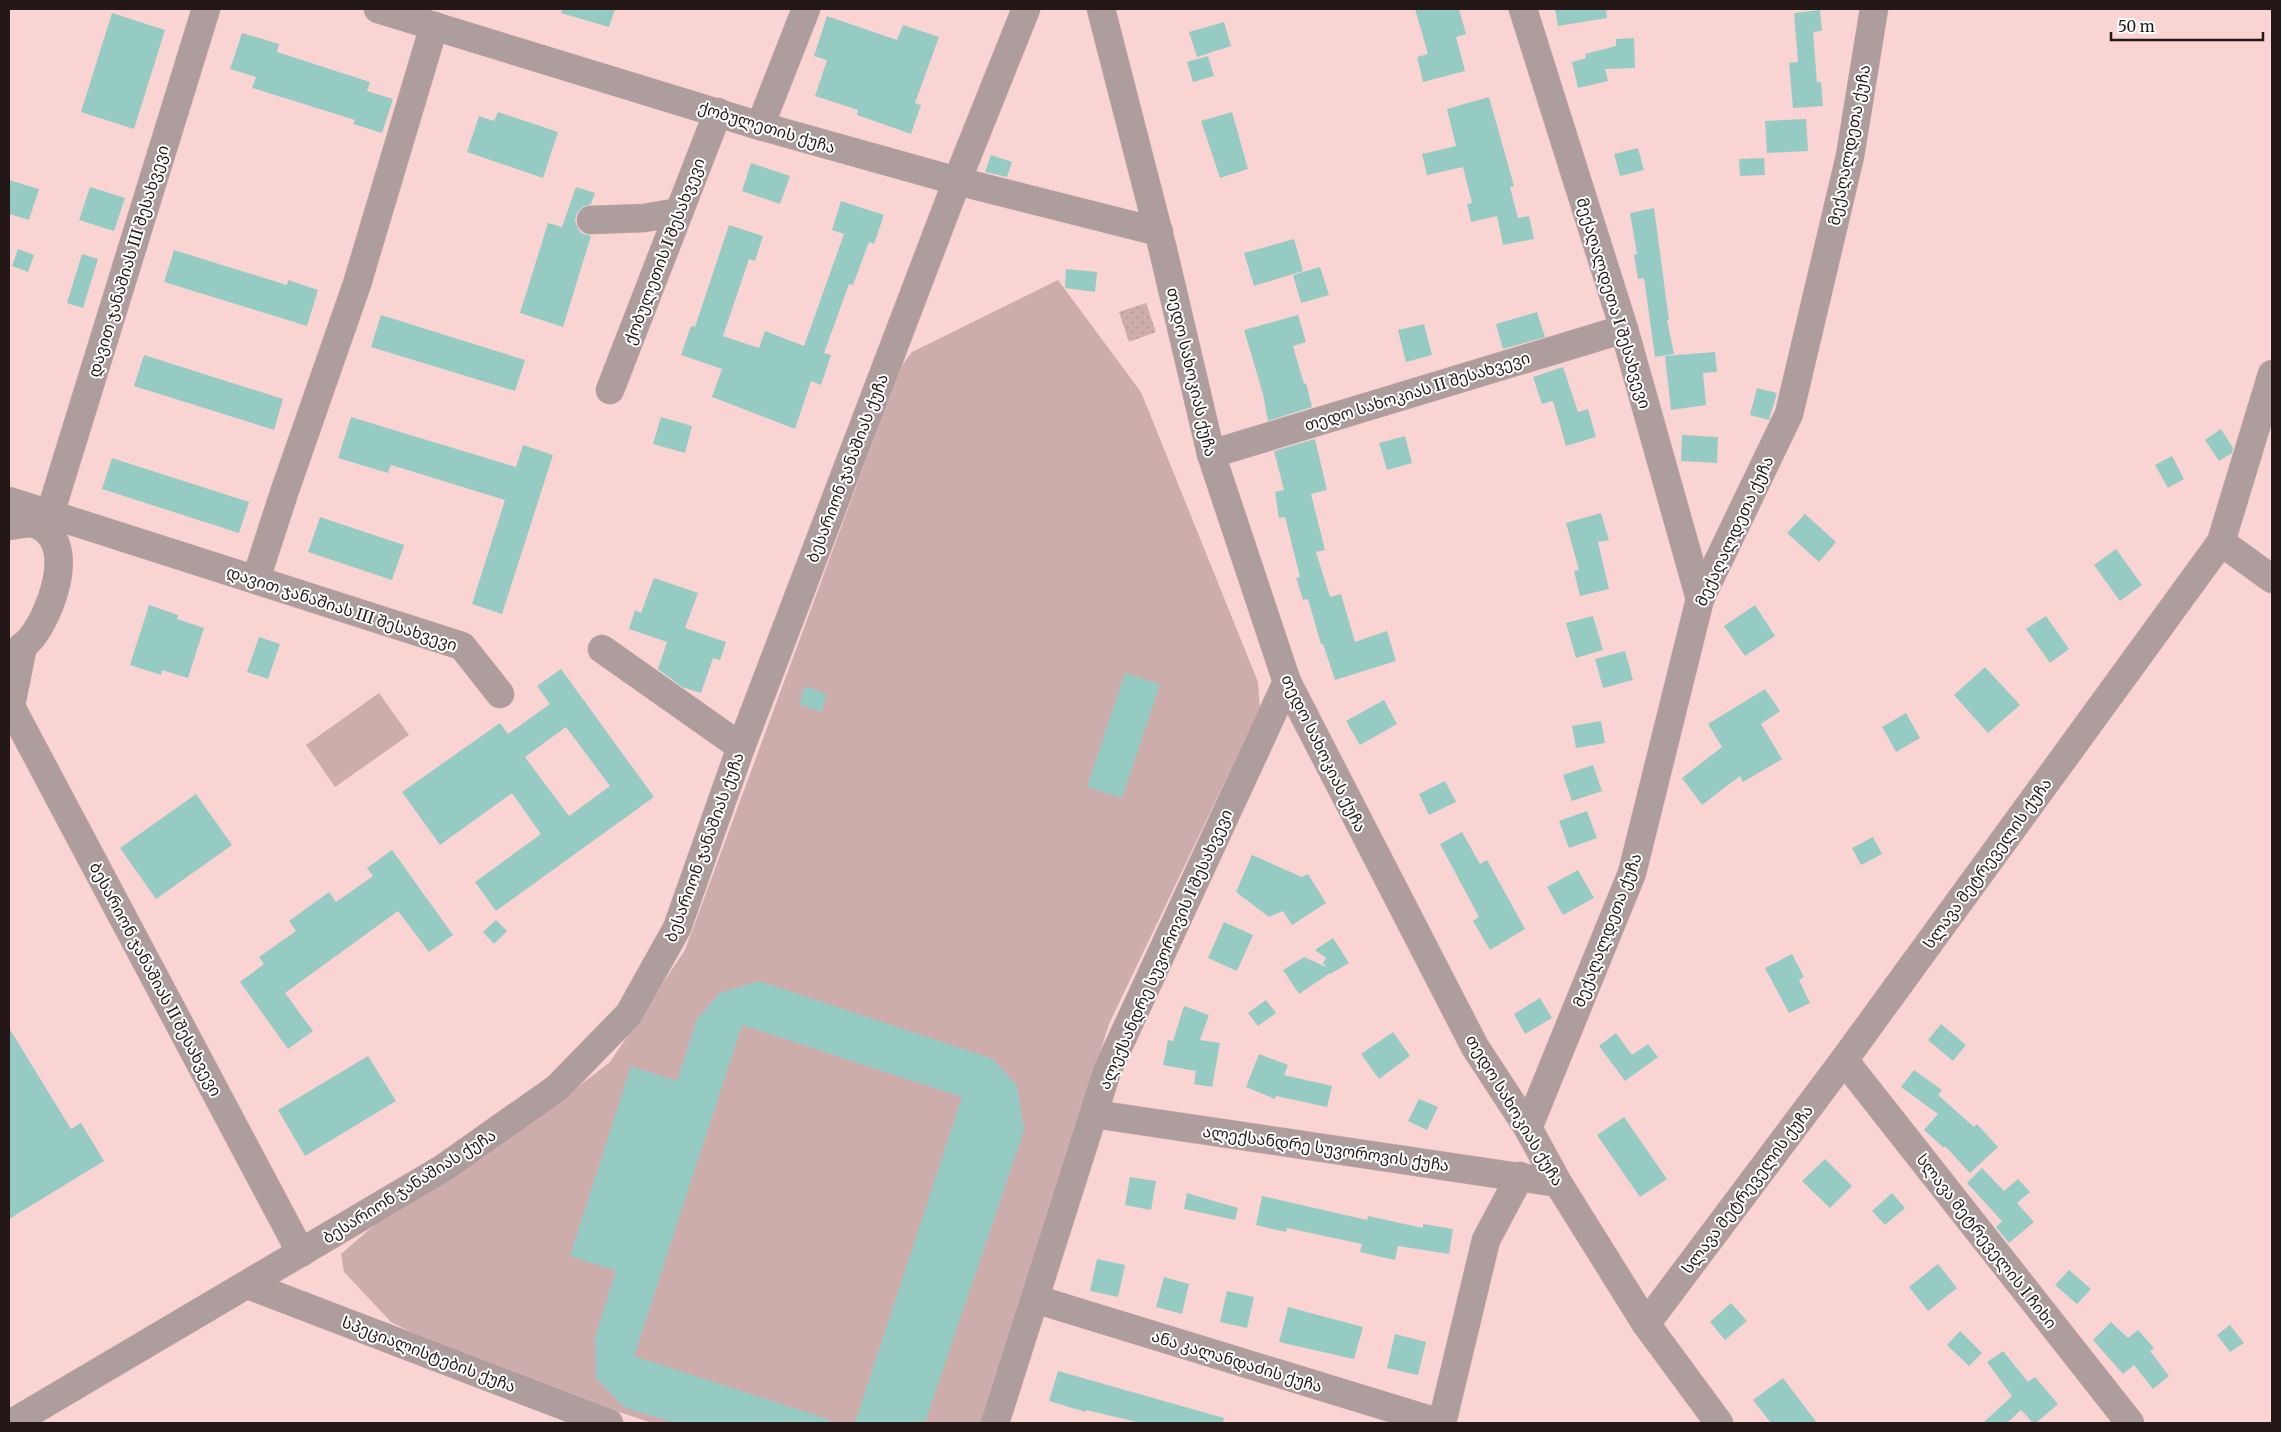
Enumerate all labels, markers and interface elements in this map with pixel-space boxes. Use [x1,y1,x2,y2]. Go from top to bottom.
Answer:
scale bar [2111,10,2264,42]
text: 50 m [2118,17,2155,36]
street label: მექაღალდეთა ქუჩა [1824,63,1875,227]
street label: ქობულეთის ქუჩა [696,97,838,158]
street label: დავით ჯანაშიას III შესახვევი [83,143,174,380]
street label: ქობულეთის I შესახვევი [619,155,710,347]
street label: მექაღალდეთა I შესახვევი [1571,195,1656,411]
street label: თედო სახოკიას ქუჩა [1162,285,1221,459]
street label: თედო სახოკიას II შესახვევი [1302,347,1533,436]
street label: ბესარიონ ჯანაშიას ქუჩა [802,371,892,565]
street label: მექაღალდეთა ქუჩა [1690,453,1779,610]
street label: დავით ჯანაშიას III შესახვევი [224,561,460,656]
street label: თედო სახოკიას ქუჩა [1276,671,1371,836]
street label: ბესარიონ ჯანაშიას ქუჩა [660,749,748,945]
street label: სლავა მეტრეველის ქუჩა [1918,774,2057,953]
street label: ალექსანდრე სუვოროვის I შესახვევი [1094,806,1237,1093]
street label: მექაღალდეთა ქუჩა [1568,850,1647,1010]
street label: ბესარიონ ჯანაშიას II შესახვევი [86,858,226,1100]
street label: თედო სახოკიას ქუჩა [1461,1031,1568,1190]
street label: სლავა მეტრეველის ქუჩა [1677,1101,1818,1278]
street label: ალექსანდრე სუვოროვის ქუჩა [1201,1121,1451,1176]
street label: ბესარიონ ჯანაშიას ქუჩა [319,1124,499,1248]
street label: სლავა მეტრეველის I ჩიხი [1912,1150,2061,1333]
street label: სპეციალისტების ქუჩა [339,1312,519,1397]
street label: ანა კალანდაძის ქუჩა [1149,1326,1325,1397]

